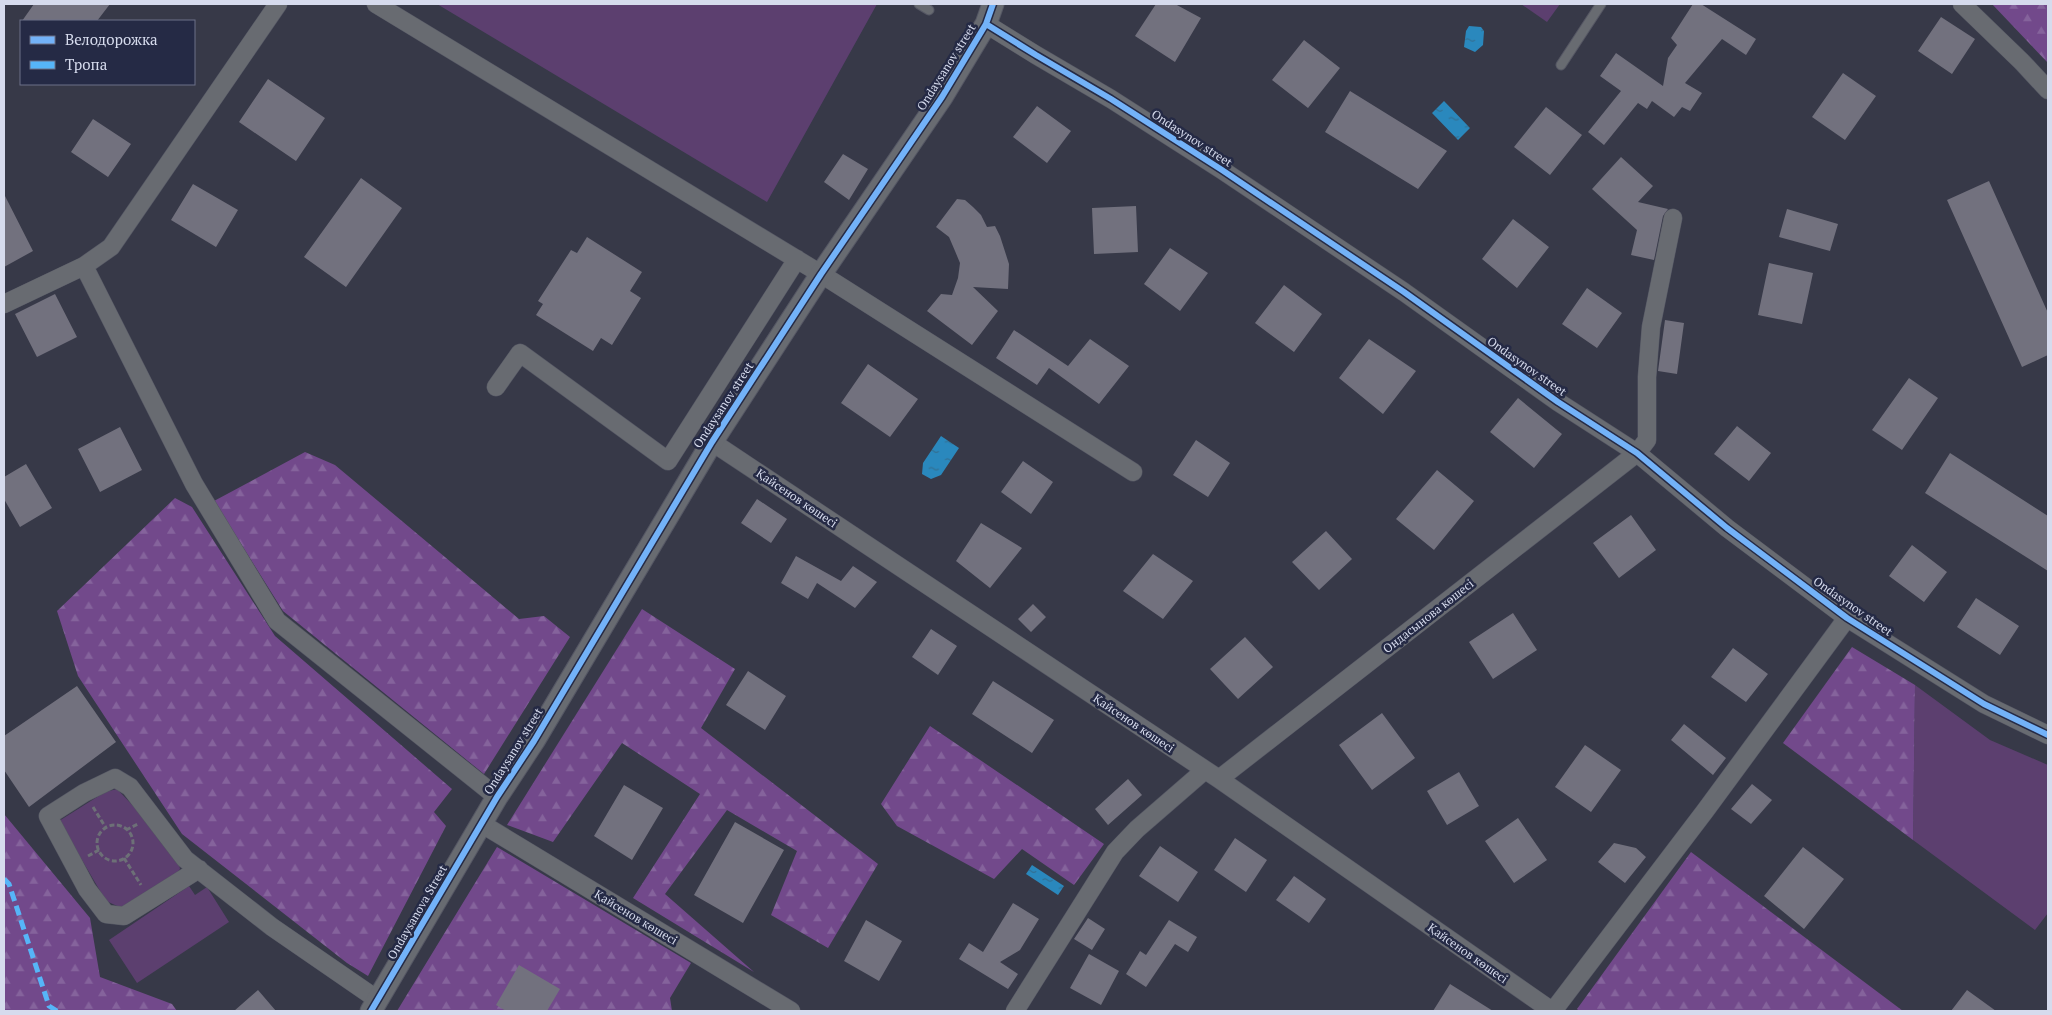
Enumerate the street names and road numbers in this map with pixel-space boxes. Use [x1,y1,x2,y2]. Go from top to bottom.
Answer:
street label: Ondaysanov street [913,20,979,113]
street label: Ondasynov street [1149,106,1236,170]
street label: Ondasynov street [1484,333,1570,399]
street label: Ondaysanov street [690,359,757,451]
street label: Қайсенов көшесі [754,465,841,531]
street label: Ondasynov street [1810,573,1896,639]
street label: Ондасынова көшесі [1380,576,1477,656]
street label: Қайсенов көшесі [1091,690,1178,756]
street label: Ondaysanov street [480,704,546,797]
street label: Ondaysanova Street [384,862,450,962]
street label: Қайсенов көшесі [592,886,681,948]
street label: Қайсенов көшесі [1425,920,1511,986]

